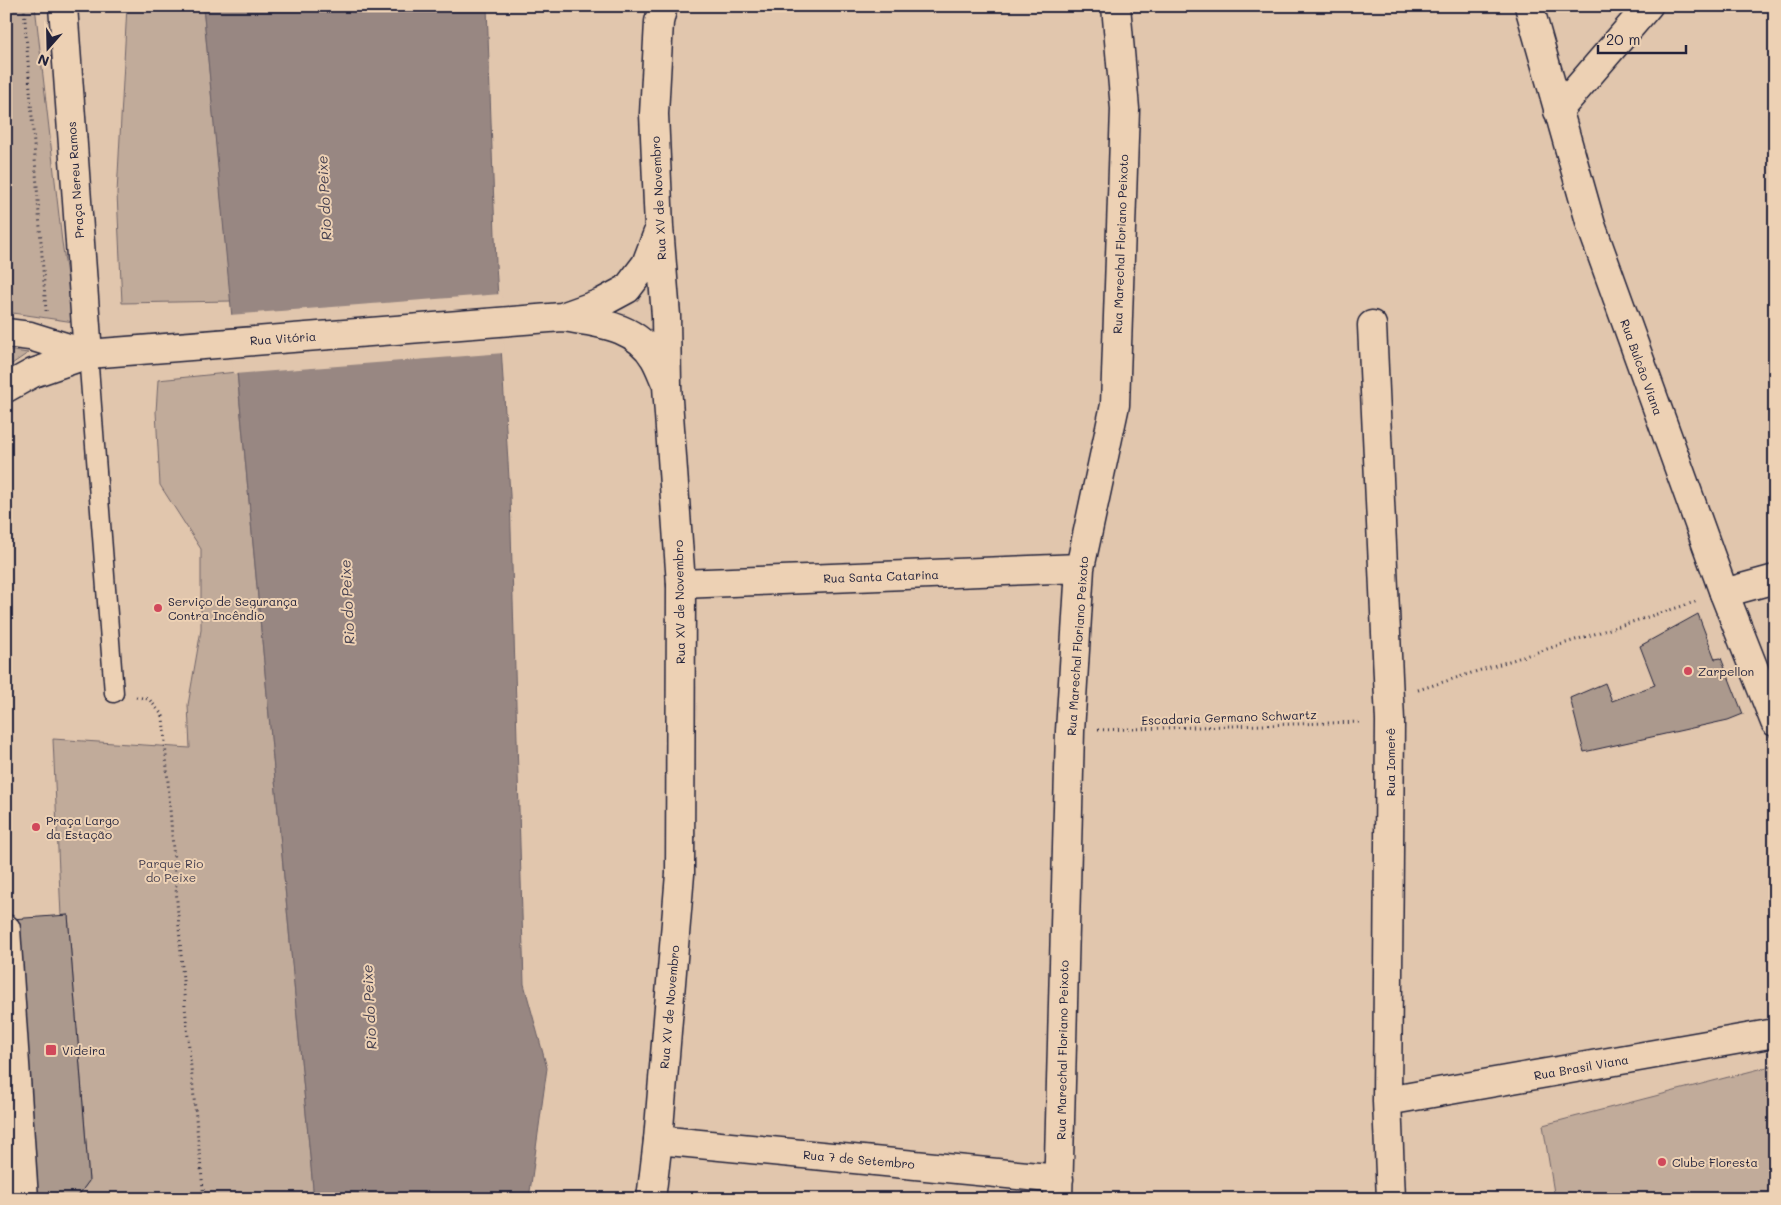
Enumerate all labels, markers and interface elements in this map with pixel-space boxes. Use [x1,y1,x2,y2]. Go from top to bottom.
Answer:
north arrow [22,22,72,72]
scale bar [1598,22,1686,54]
text: 20 m [1606,29,1640,49]
text: N [35,50,52,71]
street label: Praça Nereu Ramos [63,121,87,239]
street label: Rua XV de Novembro [647,136,669,260]
street label: Rua Marechal Floriano Peixoto [1109,154,1131,334]
water label: Rio do Peixe [312,155,336,241]
street label: Rua Bulcão Viana [1617,317,1667,417]
street label: Rua Vitória [249,328,317,348]
street label: Rua XV de Novembro [670,540,688,664]
street label: Rua Marechal Floriano Peixoto [1063,556,1091,736]
water label: Rio do Peixe [335,559,359,645]
street label: Rua Santa Catarina [823,566,939,586]
place label: Serviço de Segurança Contra Incêndio [168,593,298,623]
marker: Serviço de Segurança Contra Incêndio [152,602,164,614]
place label: Zarpellon [1698,663,1754,679]
marker: Zarpellon [1682,665,1694,677]
street label: Escadaria Germano Schwartz [1141,706,1317,728]
street label: Rua Iomerê [1382,728,1398,796]
place label: Praça Largo da Estação [46,812,119,842]
marker: Praça Largo da Estação [30,821,42,833]
park label: Parque Rio do Peixe [139,855,203,885]
street label: Rua XV de Novembro [656,944,682,1070]
street label: Rua Marechal Floriano Peixoto [1052,960,1072,1140]
water label: Rio do Peixe [357,964,381,1050]
place label: Videira [62,1042,106,1058]
marker: Videira [44,1043,58,1057]
street label: Rua Brasil Viana [1532,1051,1630,1083]
street label: Rua 7 de Setembro [802,1146,916,1172]
place label: Clube Floresta [1672,1154,1758,1170]
marker: Clube Floresta [1656,1156,1668,1168]

